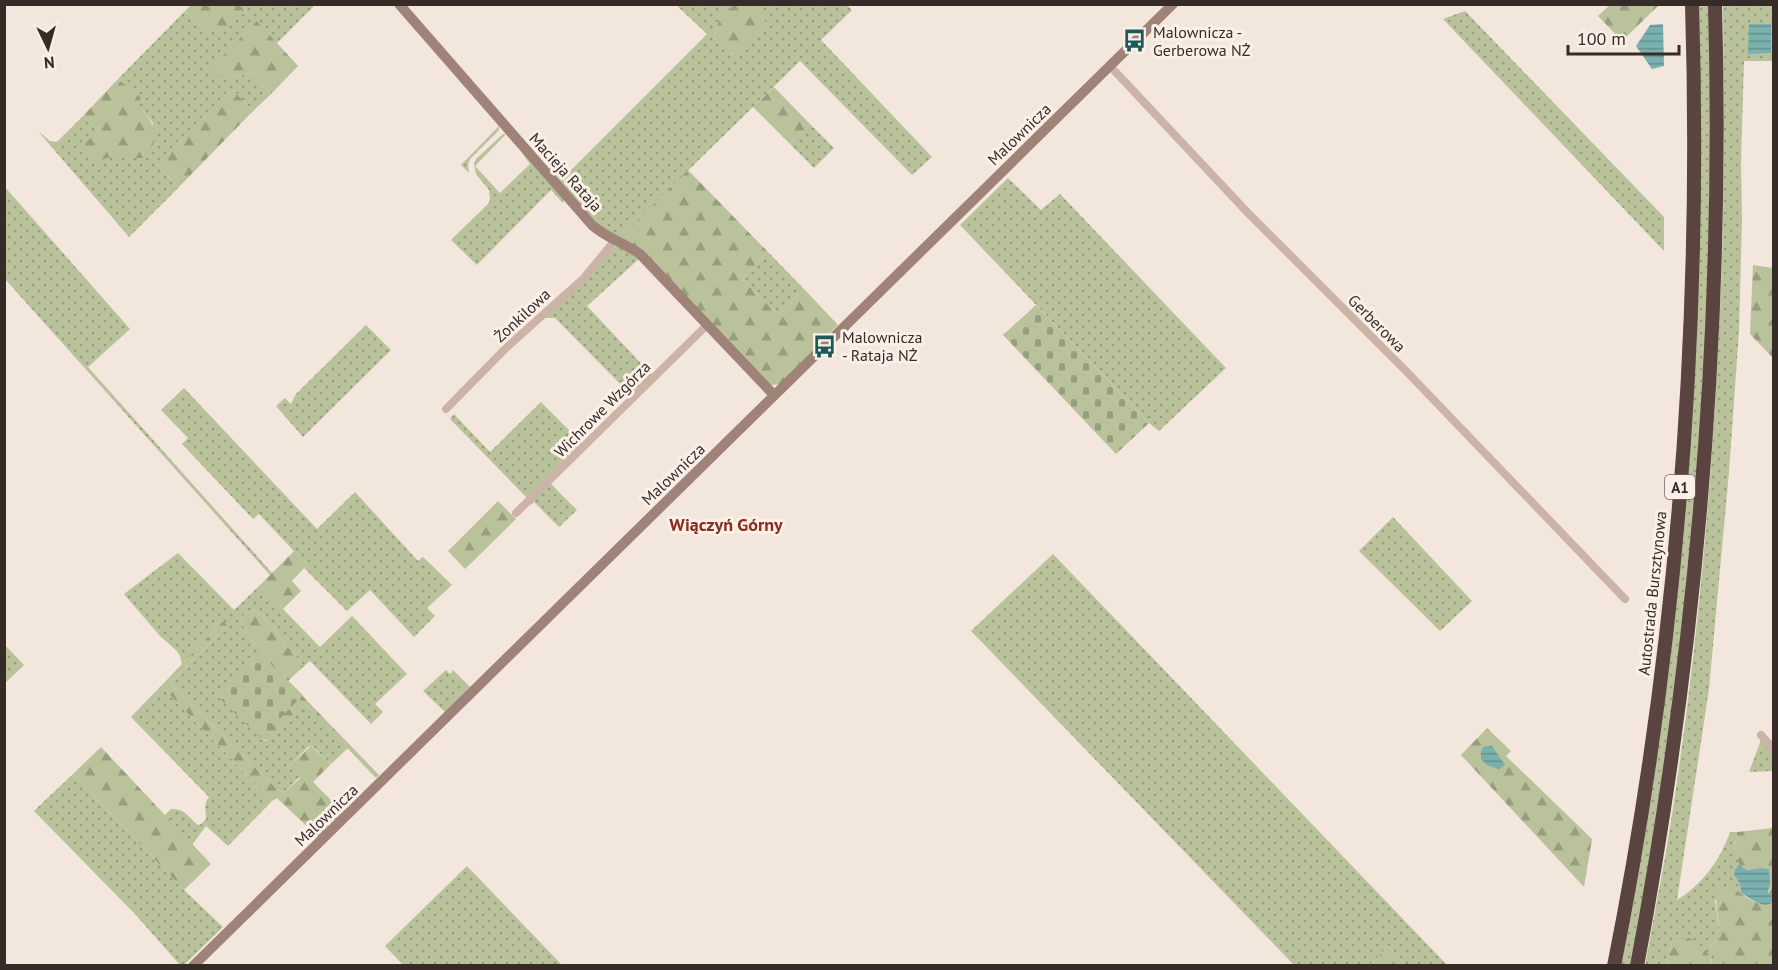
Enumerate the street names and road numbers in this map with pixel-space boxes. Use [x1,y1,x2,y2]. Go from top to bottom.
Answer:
street label: Malownicza [983,99,1055,169]
street label: Macieja Rataja [525,128,607,216]
street label: Żonkilowa [490,284,554,346]
street label: Gerberowa [1344,290,1410,356]
street label: Wichrowe Wzgórza [550,357,654,461]
street label: Malownicza [637,439,709,509]
road number: A1 [1665,475,1695,499]
street label: Autostrada Bursztynowa [1633,510,1671,676]
street label: Malownicza [290,780,362,850]

